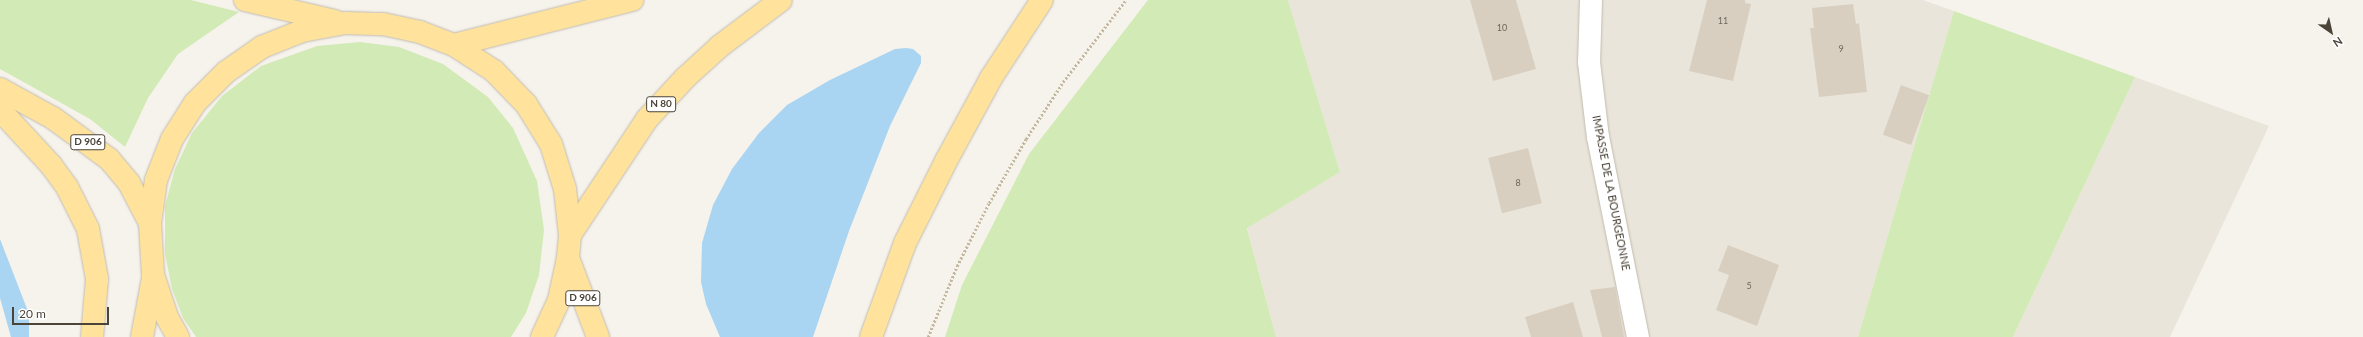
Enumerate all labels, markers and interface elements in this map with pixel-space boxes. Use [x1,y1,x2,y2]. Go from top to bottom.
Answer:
north arrow [2311,12,2351,52]
house number: 11 [1718,16,1728,26]
house number: 10 [1497,23,1507,33]
text: N [2331,35,2345,50]
house number: 9 [1838,44,1844,54]
road number: N 80 [646,96,676,112]
street label: IMPASSE DE LA BOURGEONNE [1589,114,1633,272]
road number: D 906 [70,134,106,150]
house number: 8 [1515,178,1521,188]
house number: 5 [1746,281,1752,291]
road number: D 906 [565,290,601,306]
scale bar [14,299,111,325]
text: 20 m [19,306,46,321]

